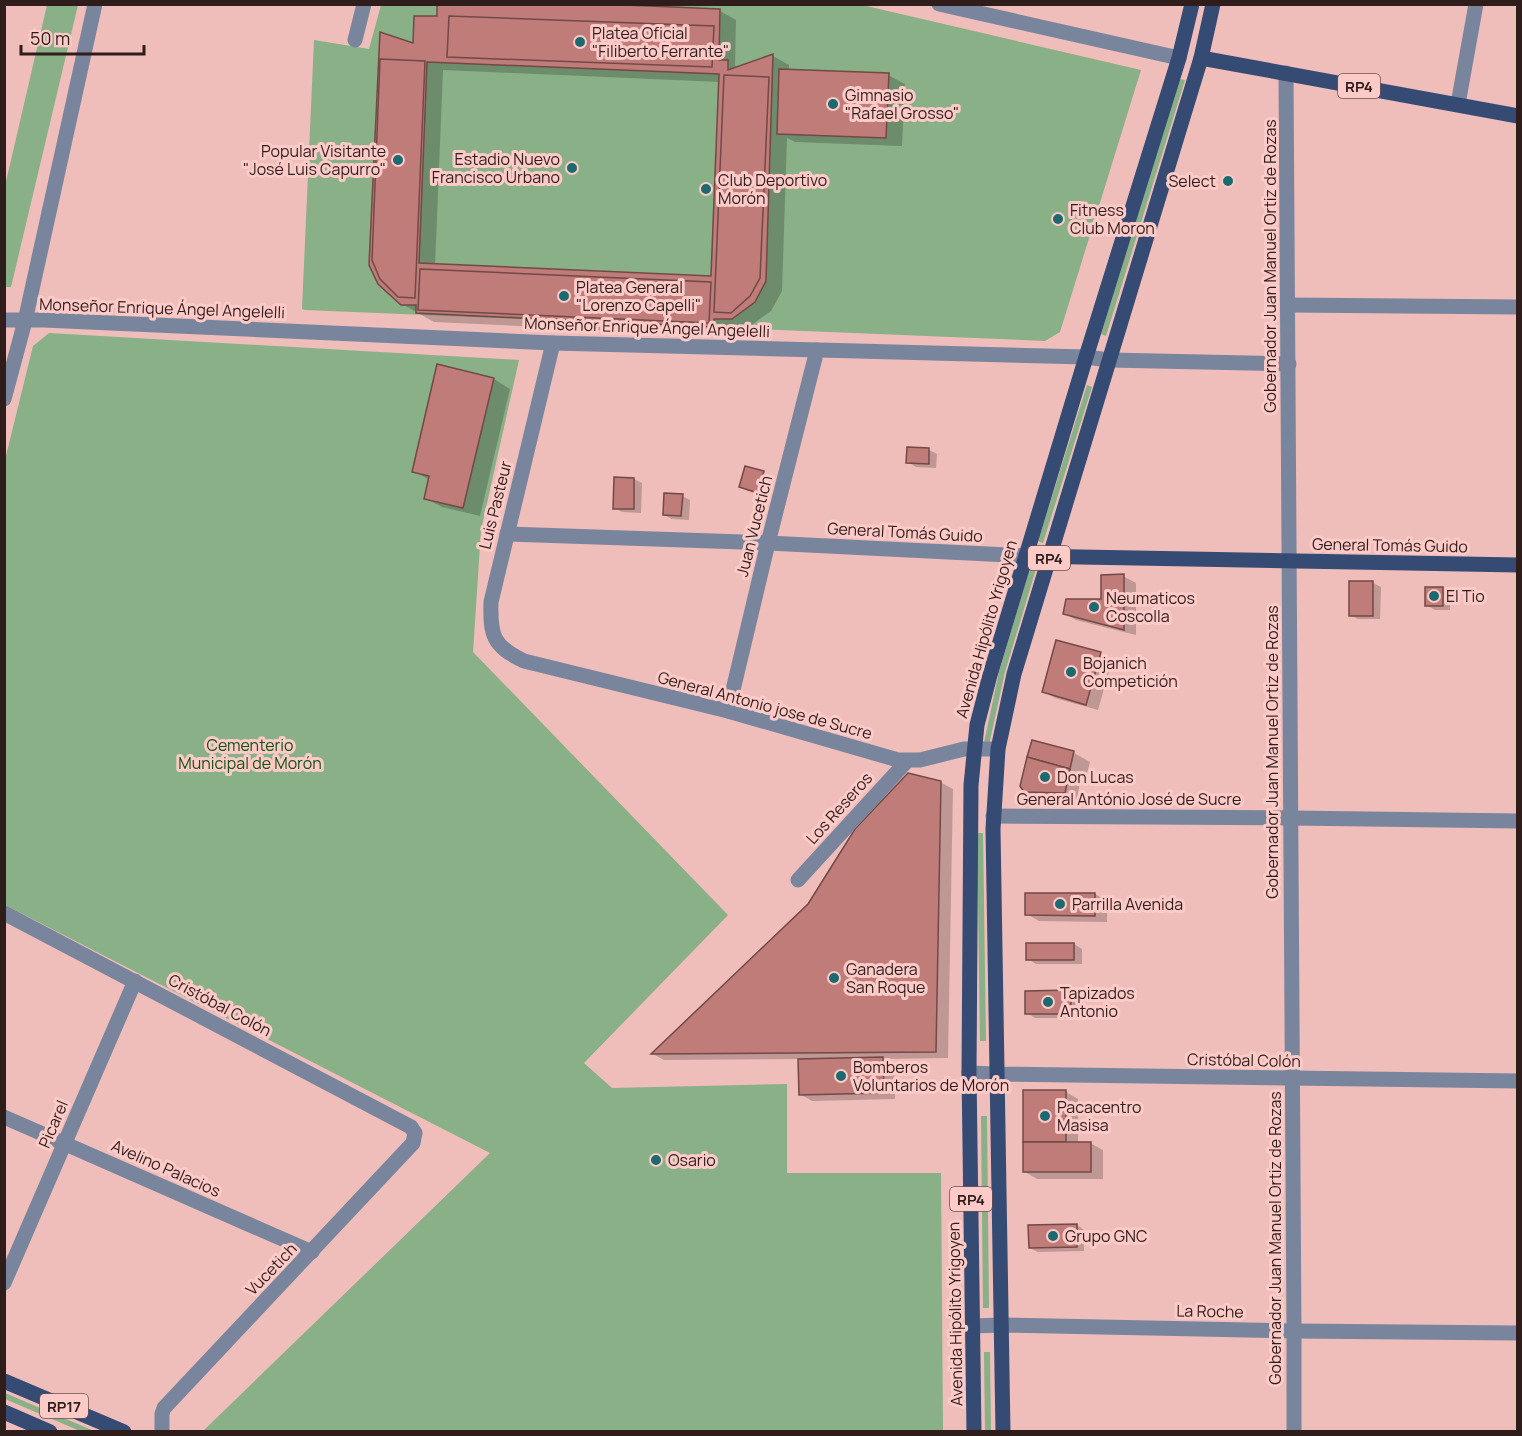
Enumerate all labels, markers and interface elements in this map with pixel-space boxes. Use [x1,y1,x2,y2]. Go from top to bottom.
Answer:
scale bar [21,18,144,56]
place label: Platea Oficial "Filiberto Ferrante" [592,22,729,62]
text: 50 m [30,26,70,50]
marker: Platea Oficial "Filiberto Ferrante" [573,35,587,49]
road number: RP4 [1338,74,1380,98]
place label: Gimnasio "Rafael Grosso" [845,84,959,124]
marker: Gimnasio "Rafael Grosso" [826,97,840,111]
street label: Gobernador Juan Manuel Ortiz de Rozas [1259,119,1281,413]
place label: Popular Visitante "José Luis Capurro" [243,140,386,180]
place label: Estadio Nuevo Francisco Urbano [432,148,560,188]
marker: Popular Visitante "José Luis Capurro" [391,153,405,167]
marker: Estadio Nuevo Francisco Urbano [565,161,579,175]
place label: Club Deportivo Morón [718,169,827,209]
place label: Select [1168,170,1216,192]
marker: Select [1221,174,1235,188]
marker: Club Deportivo Morón [699,182,713,196]
place label: Fitness Club Moron [1070,199,1155,239]
marker: Fitness Club Moron [1051,212,1065,226]
place label: Platea General "Lorenzo Capelli" [576,276,701,316]
marker: Platea General "Lorenzo Capelli" [557,289,571,303]
street label: Monseñor Enrique Ángel Angelelli [39,293,285,323]
street label: Monseñor Enrique Ángel Angelelli [524,312,770,342]
street label: Luis Pasteur [473,458,517,551]
street label: Juan Vucetich [731,473,777,579]
street label: General Tomás Guido [827,517,983,547]
street label: General Tomás Guido [1312,533,1468,557]
street label: Avenida Hipólito Yrigoyen [950,537,1022,721]
road number: RP4 [1028,546,1070,570]
place label: El Tio [1446,585,1485,607]
place label: Neumaticos Coscolla [1106,587,1195,627]
marker: El Tio [1427,589,1441,603]
marker: Neumaticos Coscolla [1087,600,1101,614]
street label: Gobernador Juan Manuel Ortiz de Rozas [1261,605,1283,899]
place label: Bojanich Competición [1083,652,1178,692]
marker: Bojanich Competición [1064,665,1078,679]
street label: General Antonio jose de Sucre [655,666,875,744]
park label: Cementerio Municipal de Morón [178,734,322,774]
place label: Don Lucas [1057,766,1134,788]
street label: Los Reseros [801,767,877,849]
marker: Don Lucas [1038,770,1052,784]
street label: General António José de Sucre [1017,788,1241,810]
place label: Parrilla Avenida [1072,893,1183,915]
marker: Parrilla Avenida [1053,897,1067,911]
place label: Ganadera San Roque [846,958,925,998]
street label: Cristóbal Colón [165,969,275,1041]
marker: Ganadera San Roque [827,971,841,985]
place label: Tapizados Antonio [1060,982,1135,1022]
marker: Tapizados Antonio [1041,995,1055,1009]
street label: Cristóbal Colón [1187,1048,1301,1072]
place label: Bomberos Voluntarios de Morón [853,1056,1009,1096]
marker: Bomberos Voluntarios de Morón [834,1069,848,1083]
street label: Gobernador Juan Manuel Ortiz de Rozas [1264,1091,1286,1385]
place label: Pacacentro Masisa [1057,1096,1142,1136]
street label: Picarel [33,1097,73,1151]
marker: Pacacentro Masisa [1038,1109,1052,1123]
street label: Avelino Palacios [108,1134,224,1202]
place label: Osario [668,1149,716,1171]
marker: Osario [649,1153,663,1167]
road number: RP4 [950,1187,992,1211]
street label: Avenida Hipólito Yrigoyen [942,1222,968,1406]
place label: Grupo GNC [1065,1225,1147,1247]
marker: Grupo GNC [1046,1229,1060,1243]
street label: Vucetich [240,1238,302,1300]
street label: La Roche [1176,1299,1244,1323]
road number: RP17 [40,1394,88,1418]

